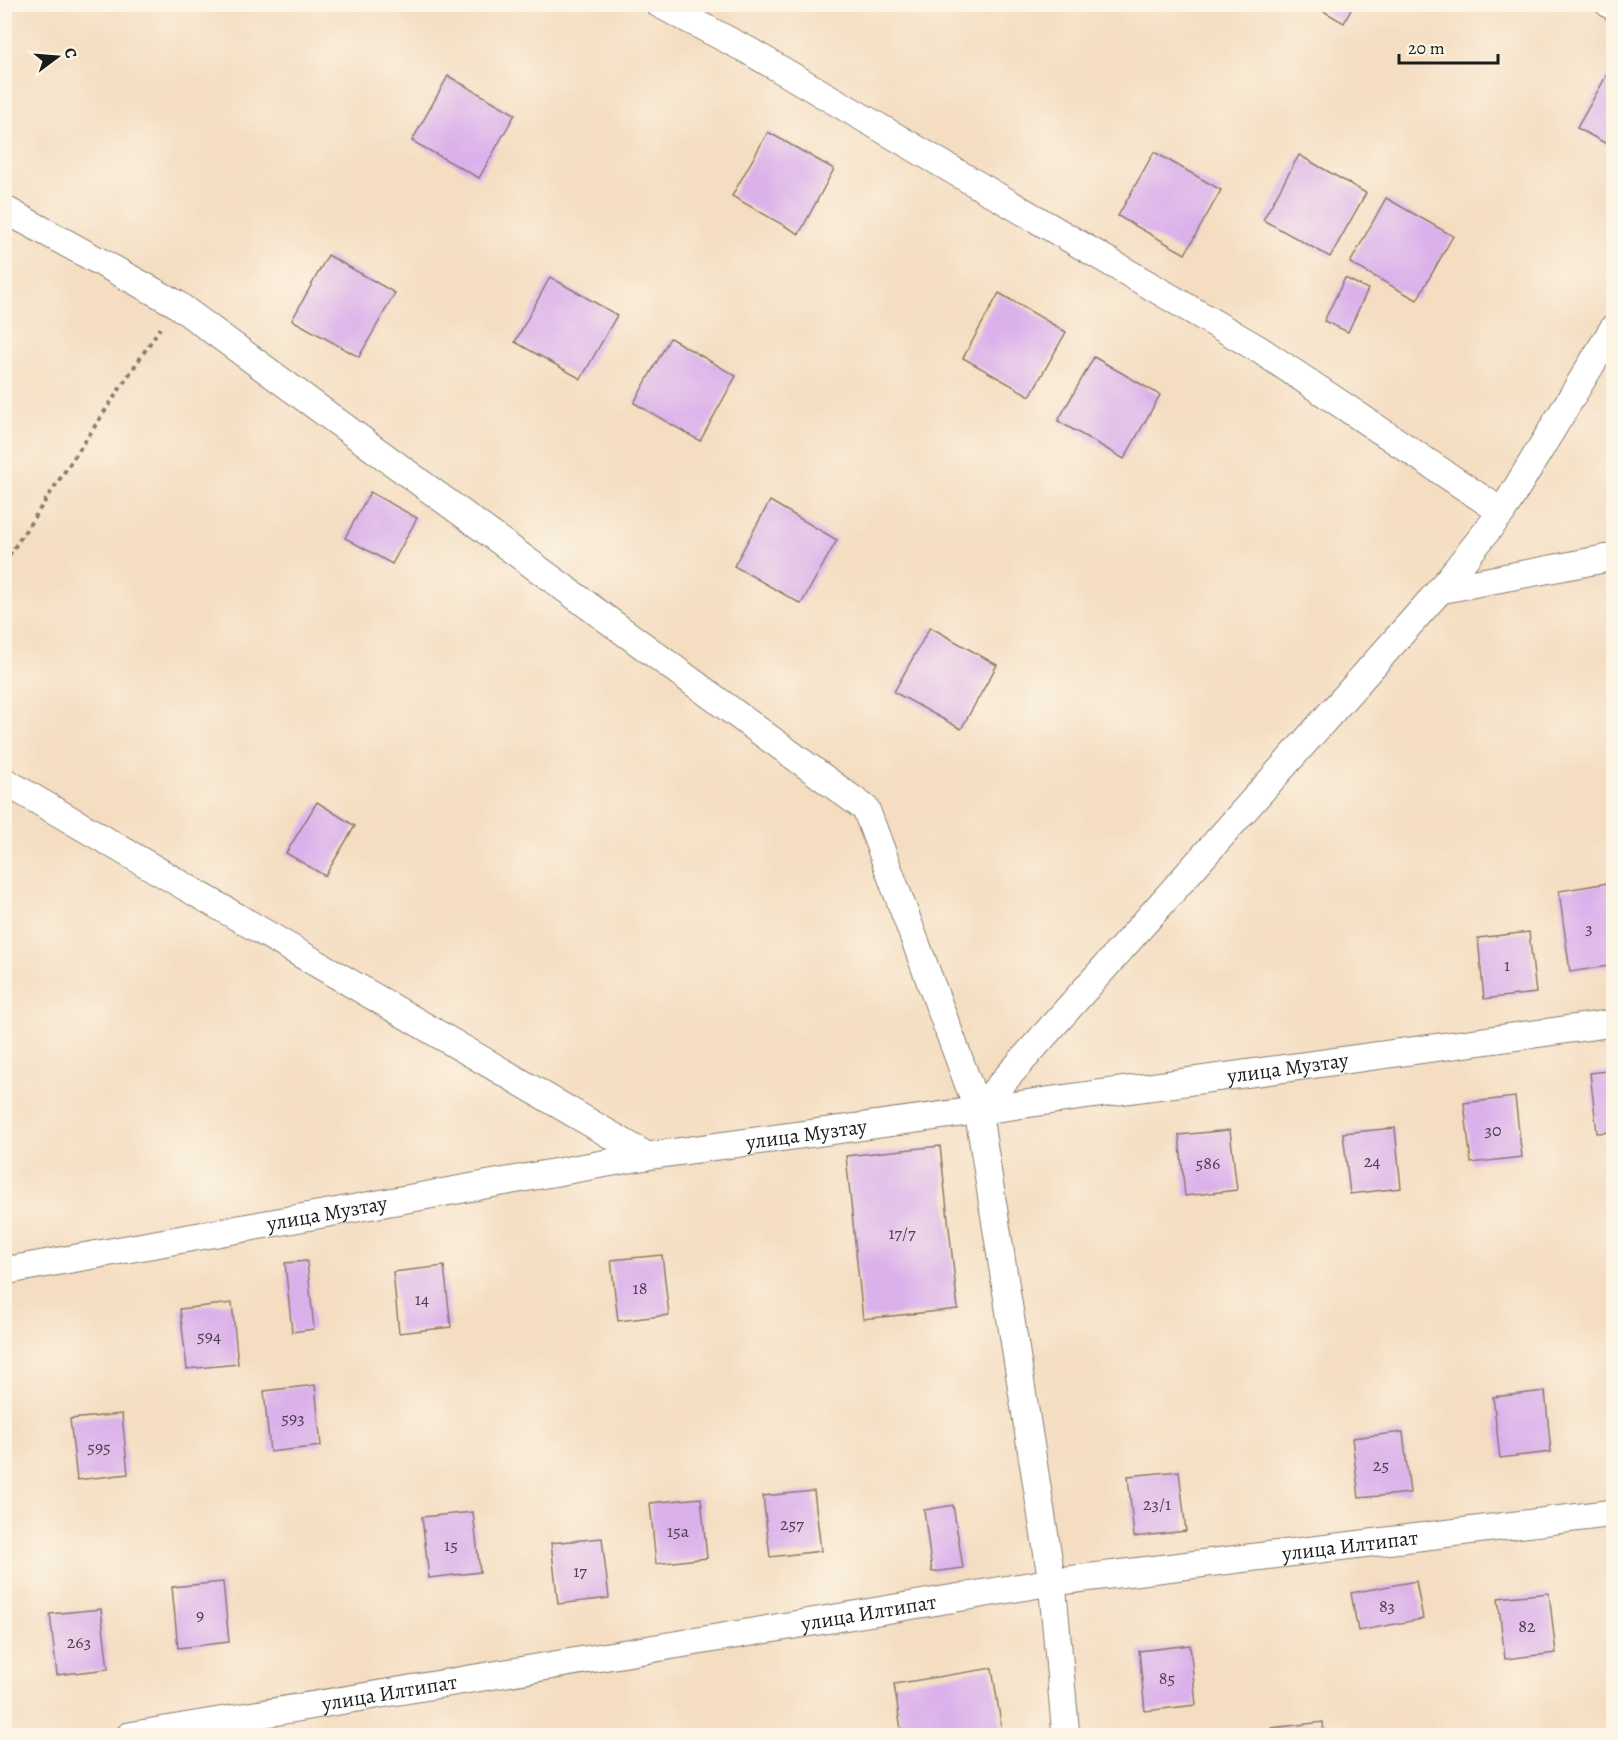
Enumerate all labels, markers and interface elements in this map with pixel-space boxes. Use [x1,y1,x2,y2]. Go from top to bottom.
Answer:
north arrow [27,27,87,87]
scale bar [1399,27,1498,65]
text: 20 m [1408,36,1445,60]
text: С [59,45,82,61]
house number: 3 [1585,916,1593,940]
house number: 1 [1504,953,1510,977]
street label: улица Музтау [1225,1046,1351,1090]
street label: улица Музтау [743,1112,869,1156]
house number: 30 [1484,1118,1502,1142]
house number: 24 [1364,1149,1380,1173]
house number: 586 [1196,1151,1220,1175]
street label: улица Музтау [263,1189,390,1238]
house number: 17/7 [888,1221,916,1245]
house number: 18 [633,1276,647,1300]
house number: 14 [415,1287,429,1311]
house number: 594 [197,1324,221,1348]
house number: 593 [281,1406,305,1430]
house number: 595 [87,1435,111,1459]
house number: 25 [1373,1453,1389,1477]
house number: 23/1 [1143,1492,1171,1516]
house number: 257 [780,1512,804,1536]
house number: 15а [667,1519,690,1543]
street label: улица Илтипат [1279,1523,1420,1568]
house number: 15 [444,1533,458,1557]
house number: 17 [573,1559,587,1583]
street label: улица Илтипат [798,1588,938,1638]
house number: 83 [1379,1594,1395,1618]
house number: 9 [196,1603,204,1627]
house number: 82 [1518,1614,1536,1638]
house number: 263 [67,1630,91,1654]
house number: 85 [1159,1666,1175,1690]
street label: улица Илтипат [319,1667,459,1718]

